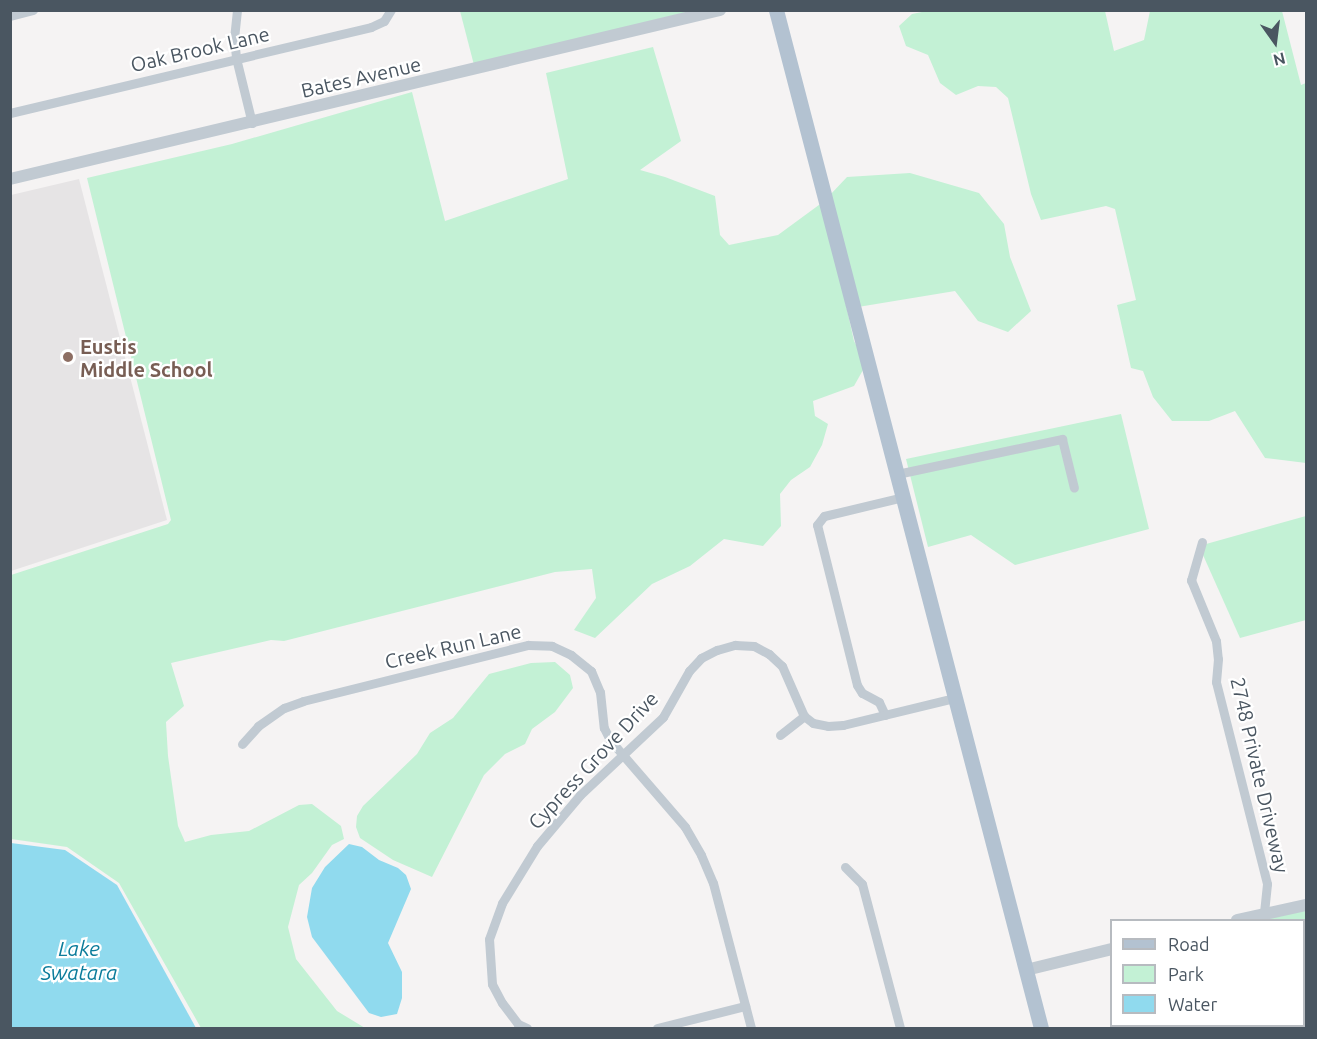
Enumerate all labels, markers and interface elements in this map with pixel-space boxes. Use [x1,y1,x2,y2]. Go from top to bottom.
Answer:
north arrow [1245,12,1305,72]
street label: Oak Brook Lane [128,21,272,77]
text: N [1271,49,1287,70]
street label: Bates Avenue [299,52,423,102]
place label: Eustis Middle School [80,334,213,381]
marker: Eustis Middle School [61,350,75,364]
street label: Creek Run Lane [382,619,524,673]
street label: 2748 Private Driveway [1226,675,1294,875]
street label: Cypress Grove Drive [523,686,663,834]
legend [1110,919,1305,1027]
text: Road [1168,934,1210,954]
water label: Lake Swatara [41,935,117,985]
text: Park [1168,964,1204,984]
text: Water [1168,994,1217,1014]

